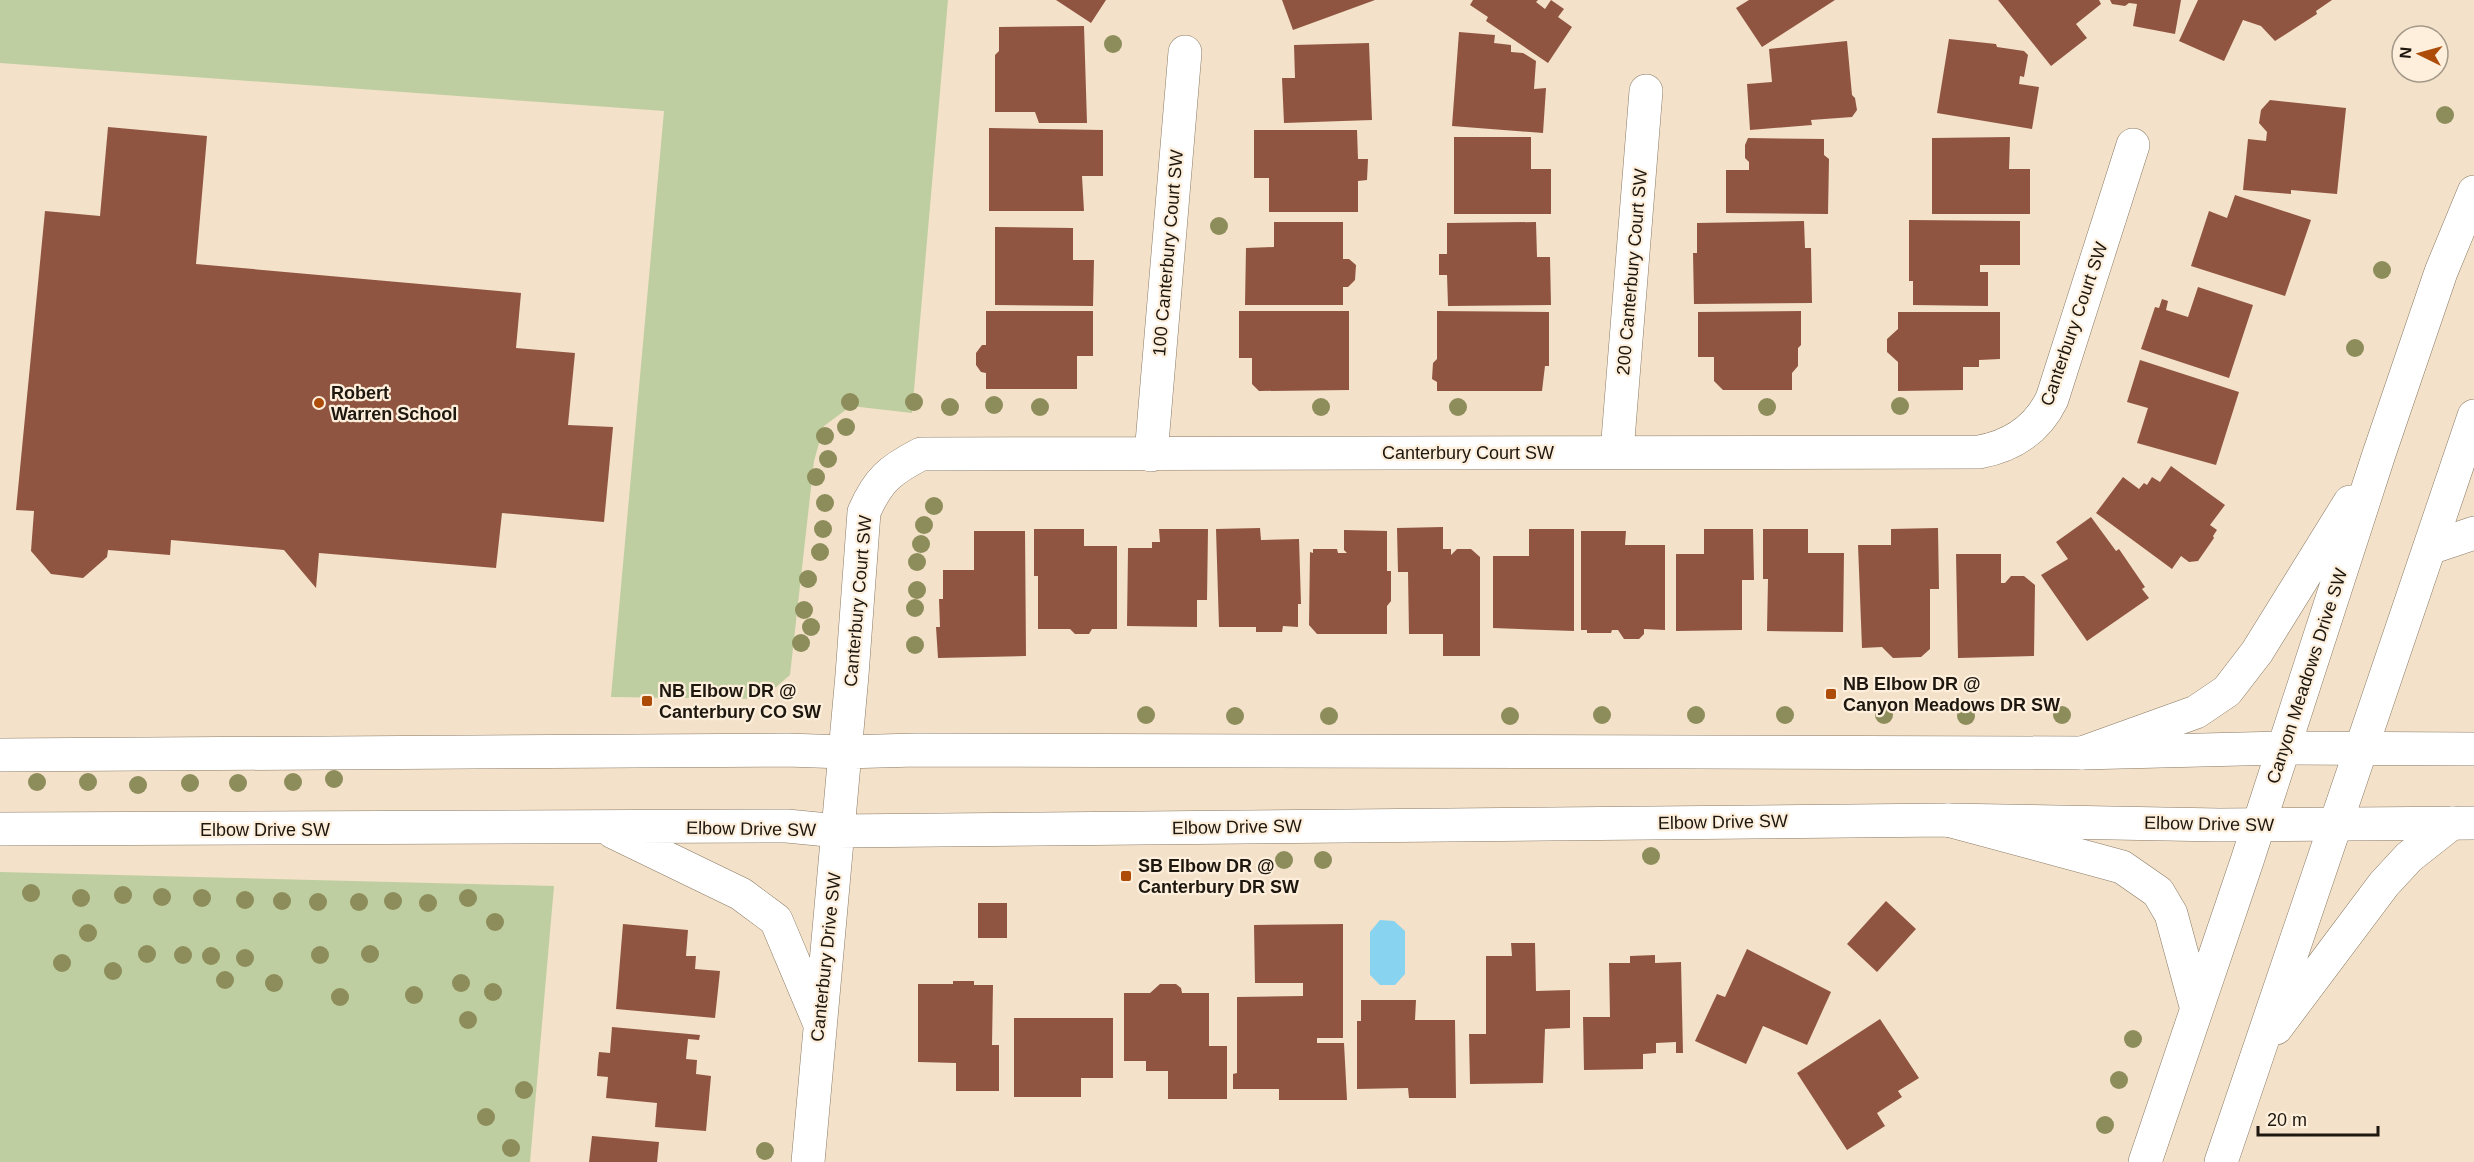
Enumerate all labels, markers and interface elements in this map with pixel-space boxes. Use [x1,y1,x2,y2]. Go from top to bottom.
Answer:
north arrow [2390,24,2450,84]
text: N [2397,46,2415,59]
street label: 100 Canterbury Court SW [1149,149,1187,357]
street label: 200 Canterbury Court SW [1613,168,1651,376]
street label: Canterbury Court SW [2037,239,2111,409]
place label: Robert Warren School [331,383,457,424]
marker: Robert Warren School [312,396,326,410]
street label: Canterbury Court SW [1382,443,1554,463]
street label: Canterbury Court SW [841,514,875,688]
street label: Canyon Meadows Drive SW [2263,566,2351,786]
place label: NB Elbow DR @ Canyon Meadows DR SW [1843,674,2060,715]
place label: NB Elbow DR @ Canterbury CO SW [659,681,821,722]
marker: NB Elbow DR @ Canyon Meadows DR SW [1824,687,1838,701]
marker: NB Elbow DR @ Canterbury CO SW [640,694,654,708]
street label: Elbow Drive SW [1658,811,1788,833]
street label: Elbow Drive SW [2144,813,2274,835]
street label: Elbow Drive SW [1172,816,1302,838]
street label: Elbow Drive SW [686,818,816,840]
street label: Elbow Drive SW [200,820,330,840]
place label: SB Elbow DR @ Canterbury DR SW [1138,856,1299,897]
marker: SB Elbow DR @ Canterbury DR SW [1119,869,1133,883]
street label: Canterbury Drive SW [807,871,845,1043]
scale bar [2258,1099,2378,1137]
text: 20 m [2267,1110,2307,1130]

